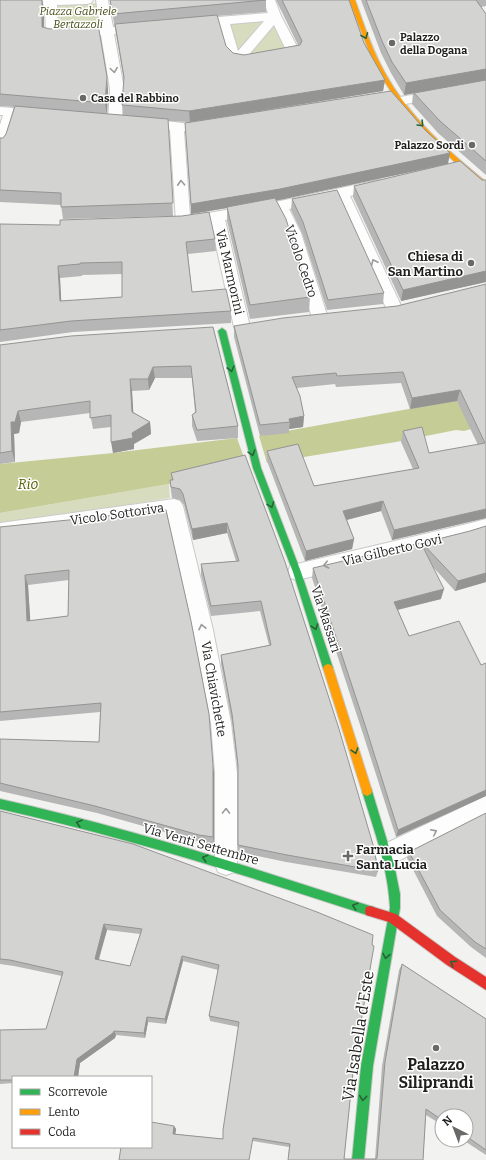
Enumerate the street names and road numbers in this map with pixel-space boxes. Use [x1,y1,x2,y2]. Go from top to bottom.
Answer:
street label: Vicolo Cedro [282,223,320,299]
street label: Via Marmorini [213,228,247,316]
street label: Vicolo Sottoriva [69,500,165,528]
street label: Via Gilberto Govi [341,531,443,569]
street label: Via Massari [308,584,344,654]
street label: Via Chiavichette [198,640,230,738]
street label: Via Venti Settembre [141,820,261,868]
street label: Via Isabella d'Este [338,969,378,1103]

